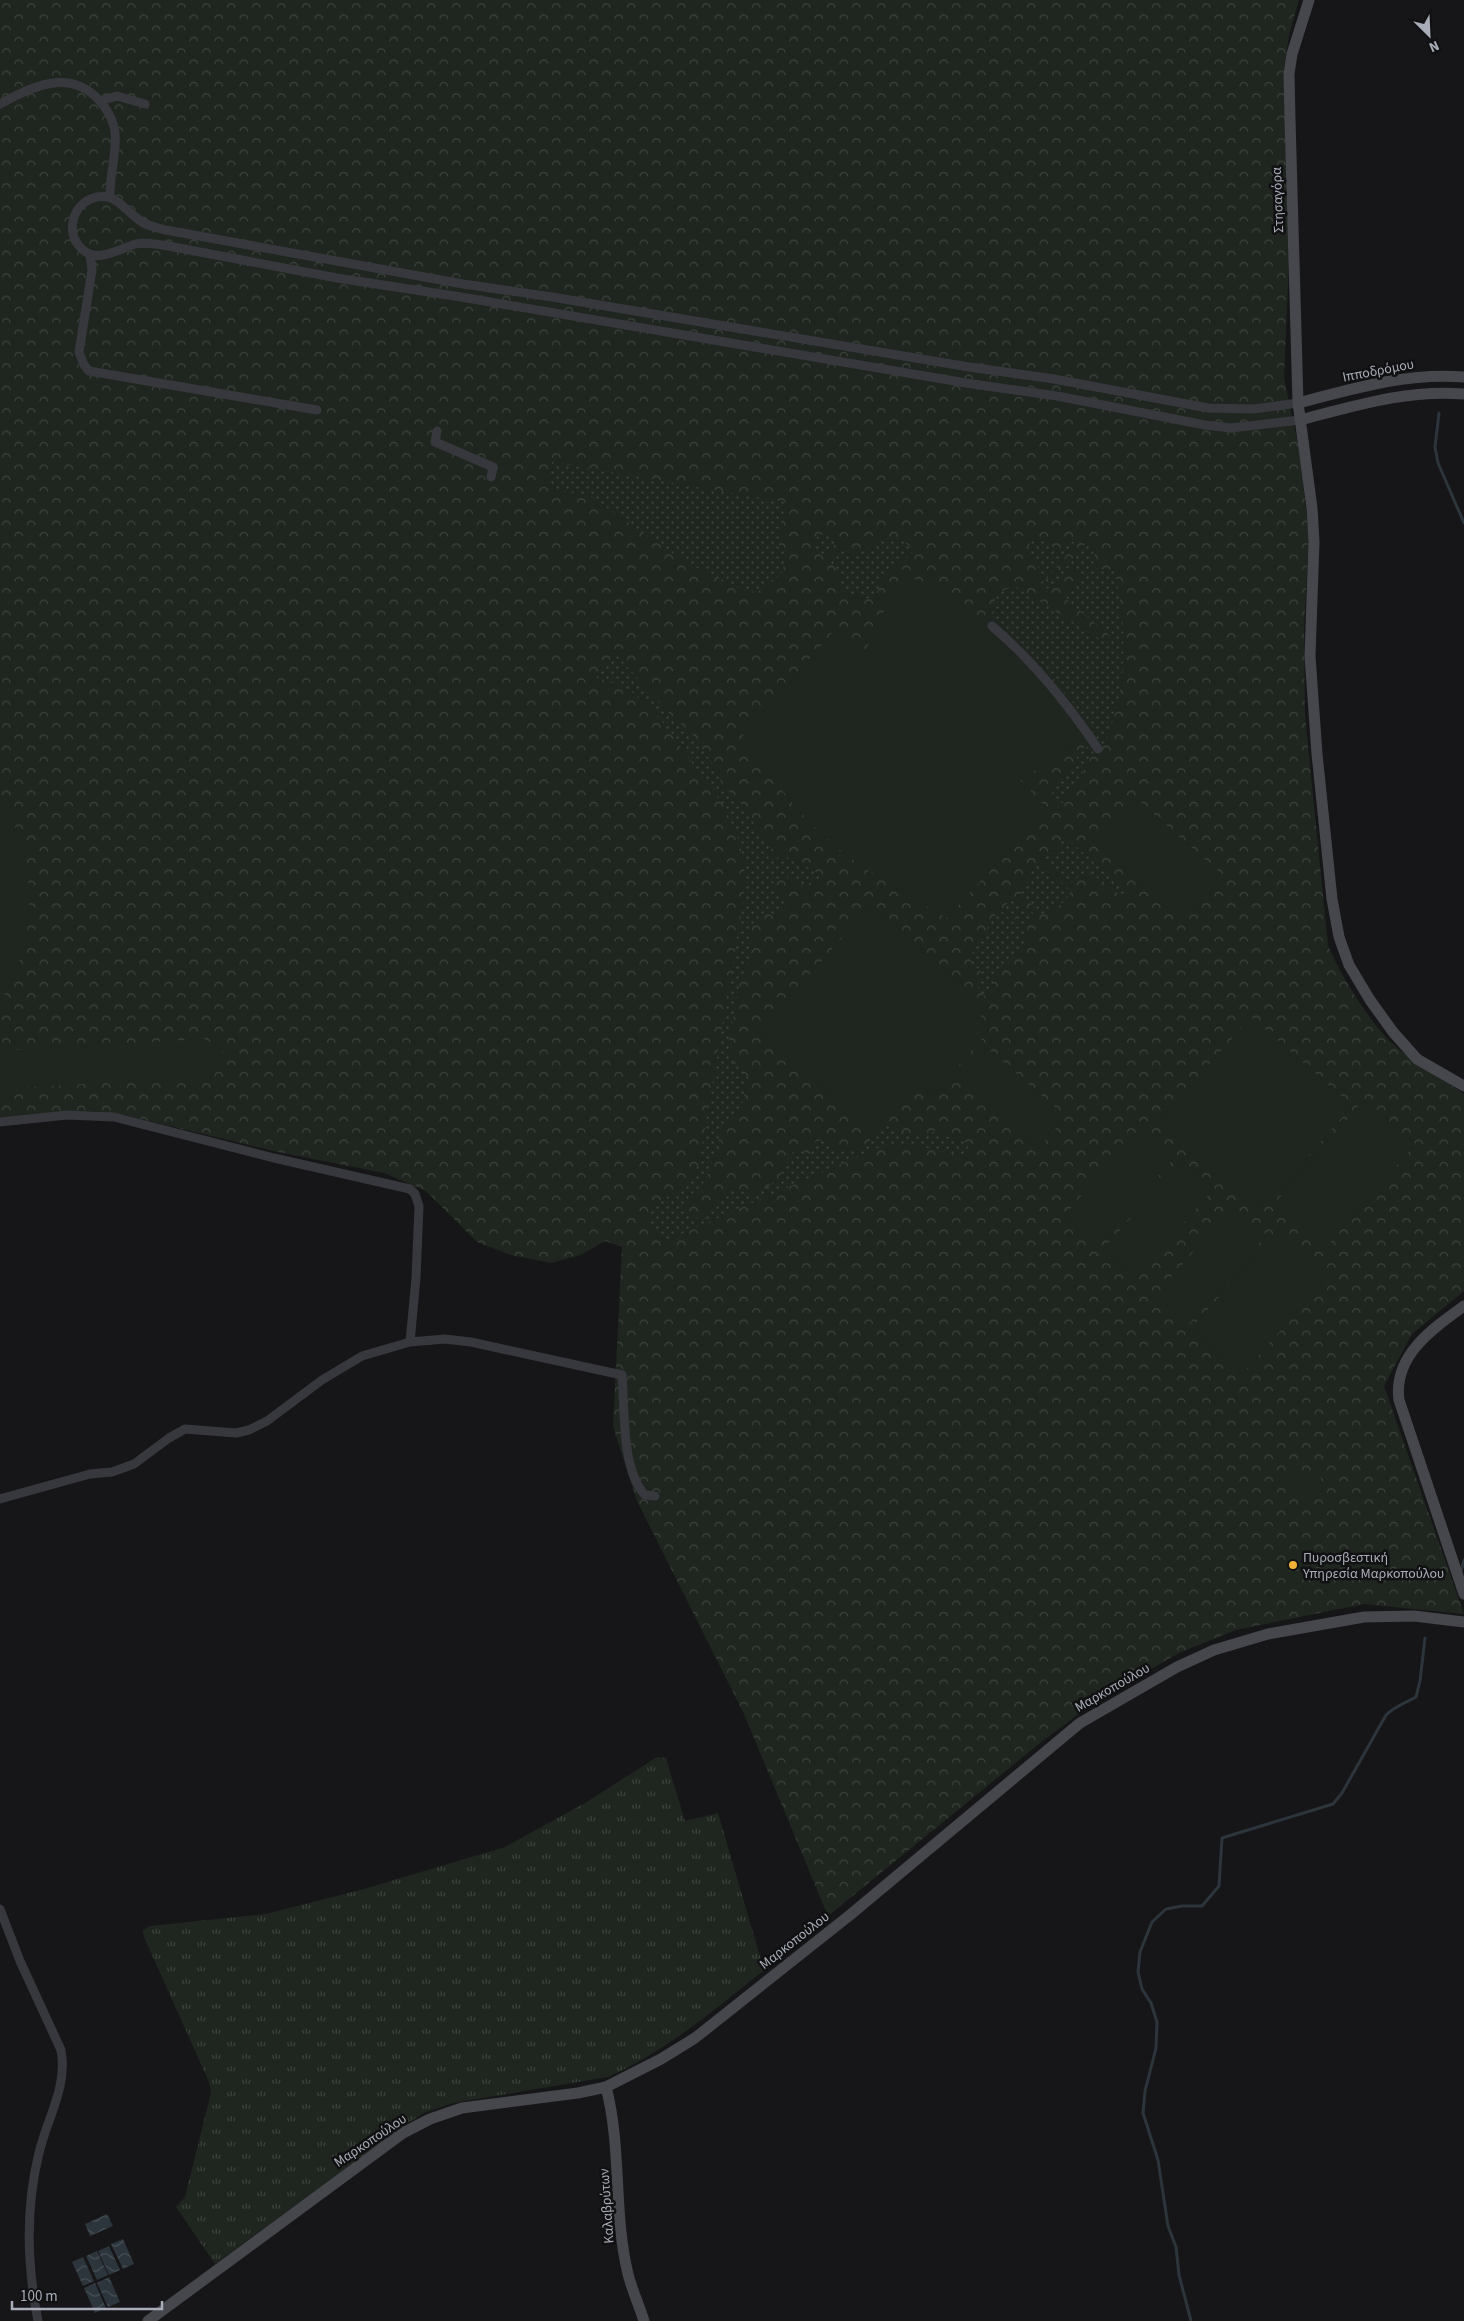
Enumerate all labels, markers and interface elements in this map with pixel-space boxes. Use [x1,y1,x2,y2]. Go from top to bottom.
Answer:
north arrow [1404,10,1454,60]
text: N [1426,35,1442,57]
street label: Στησαγόρα [1267,167,1289,233]
street label: Ιπποδρόμου [1341,354,1416,388]
place label: Πυροσβεστική Υπηρεσία Μαρκοπούλου [1302,1548,1444,1584]
marker: Πυροσβεστική Υπηρεσία Μαρκοπούλου [1287,1559,1299,1571]
street label: Μαρκοπούλου [1071,1658,1154,1717]
street label: Μαρκοπούλου [755,1907,834,1974]
street label: Μαρκοπούλου [330,2109,411,2173]
street label: Καλαβρύτων [594,2167,620,2244]
scale bar [12,2278,162,2310]
text: 100 m [20,2286,58,2307]

